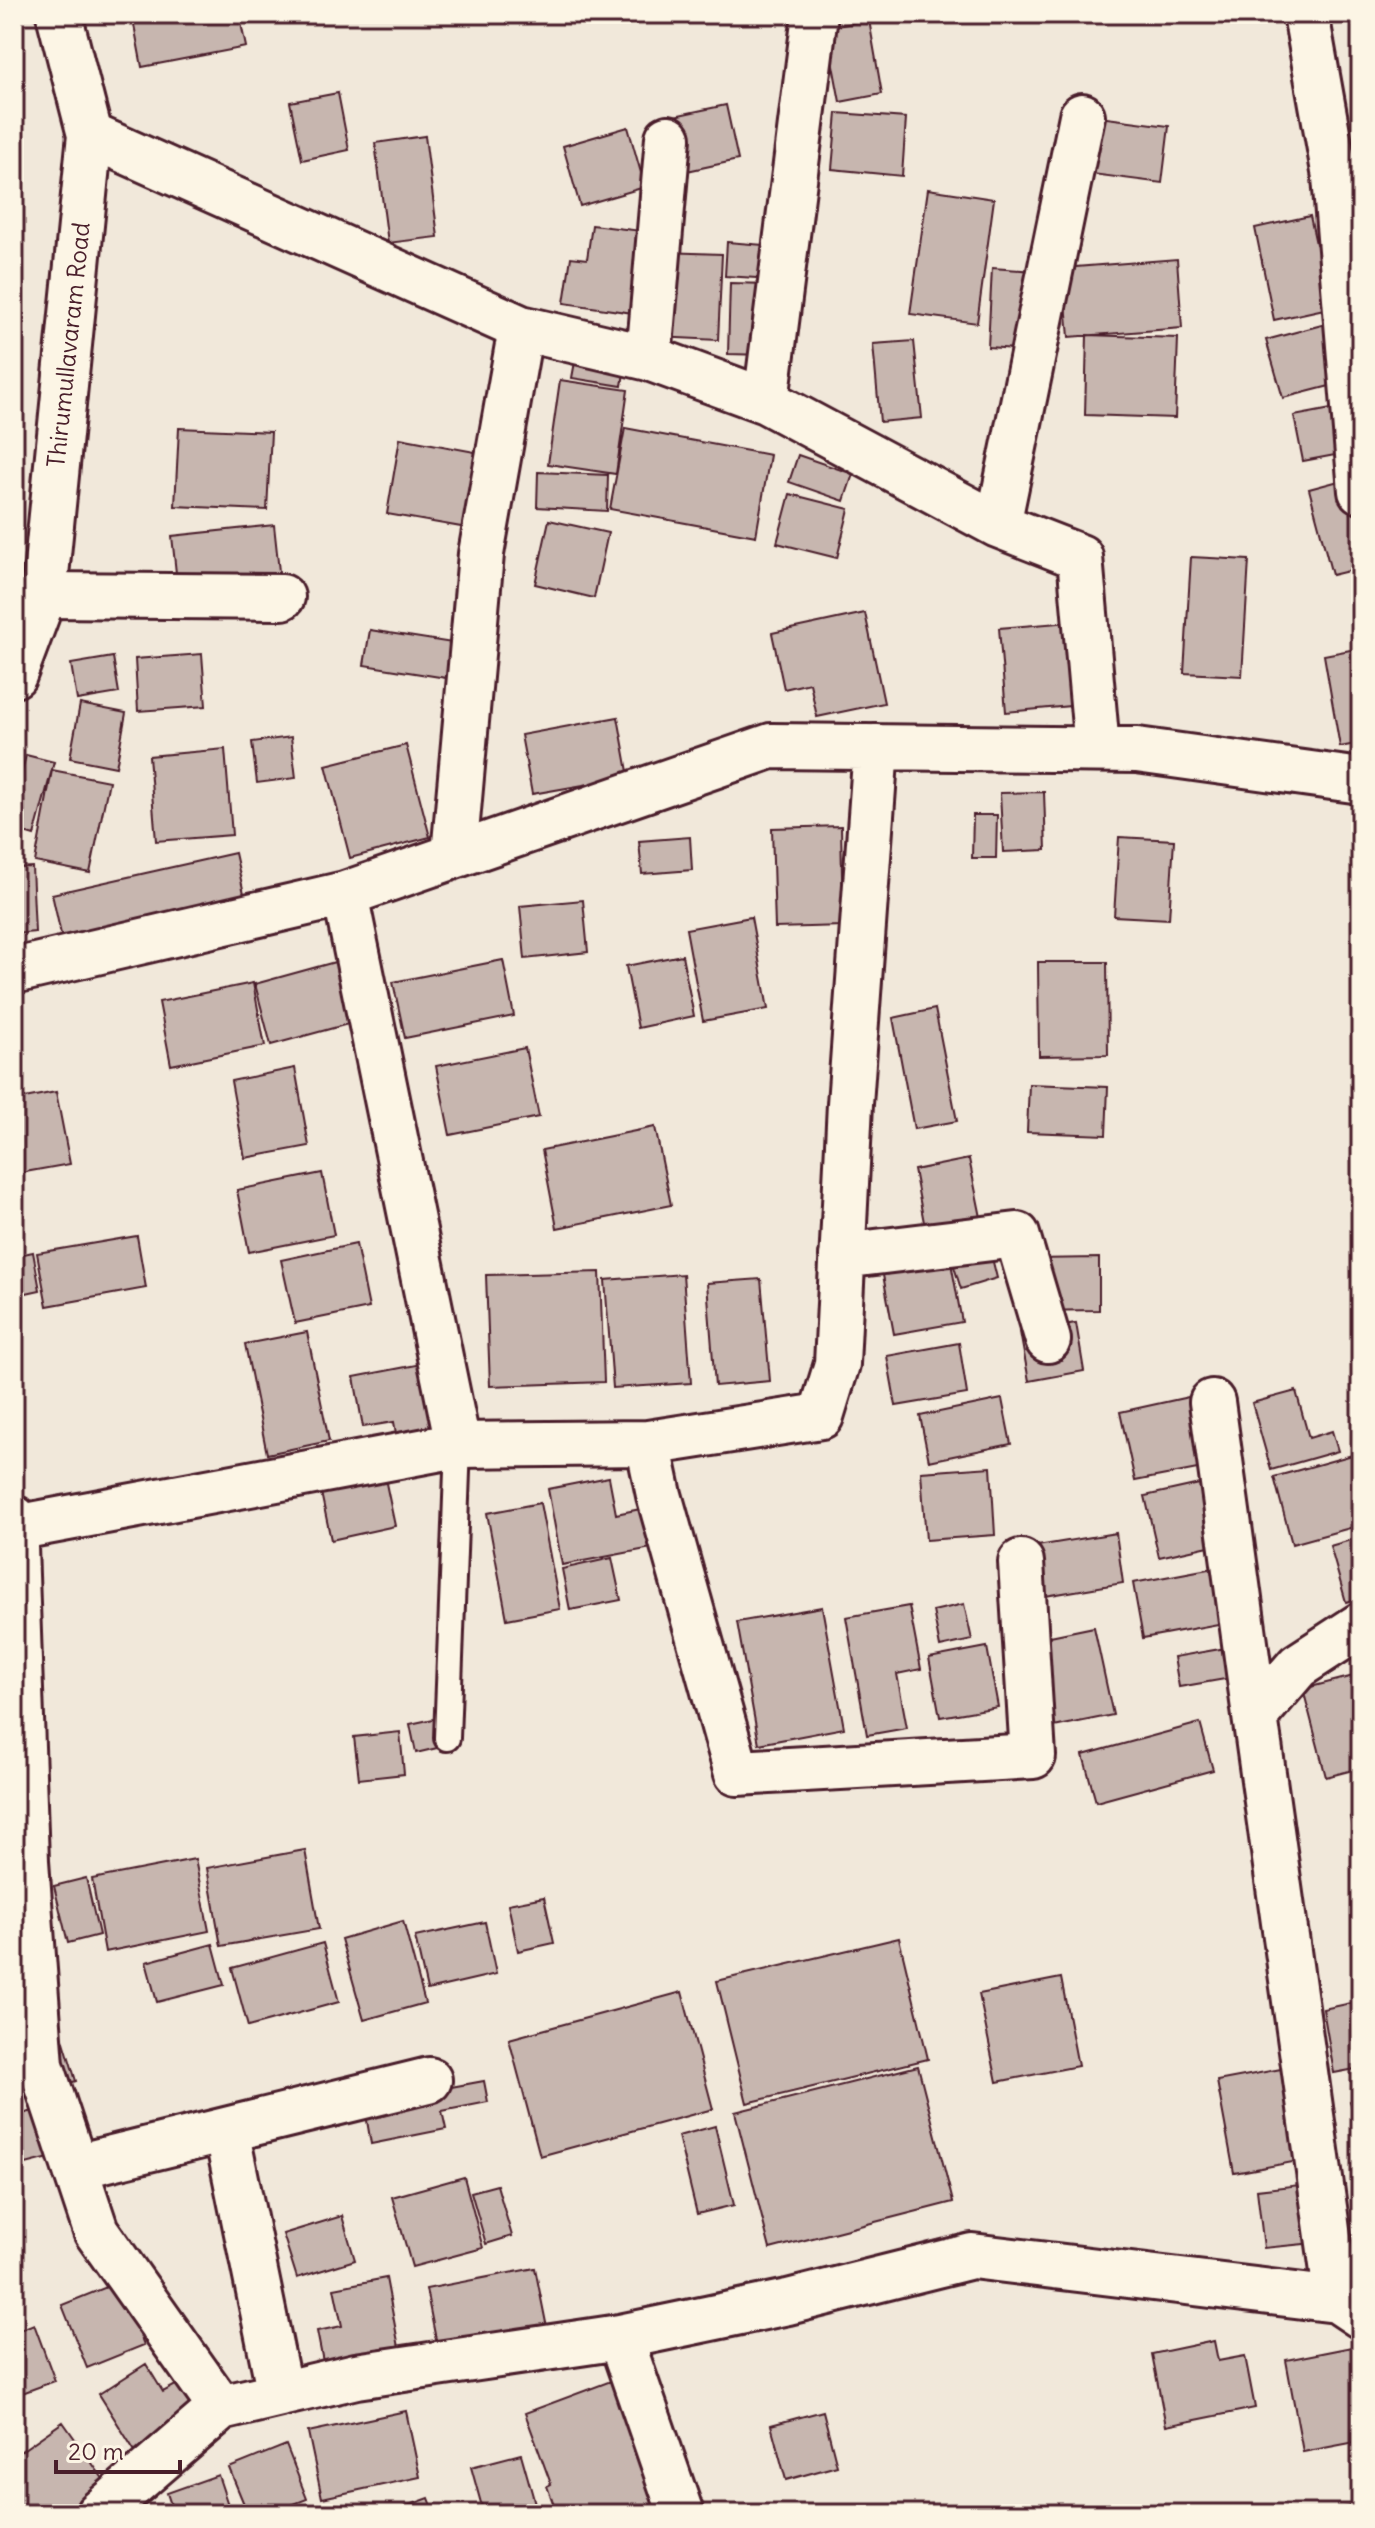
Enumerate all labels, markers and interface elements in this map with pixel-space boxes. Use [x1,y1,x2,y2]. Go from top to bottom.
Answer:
street label: Thirumullavaram Road [40,221,96,469]
scale bar [56,2424,180,2474]
text: 20 m [68,2436,124,2466]

